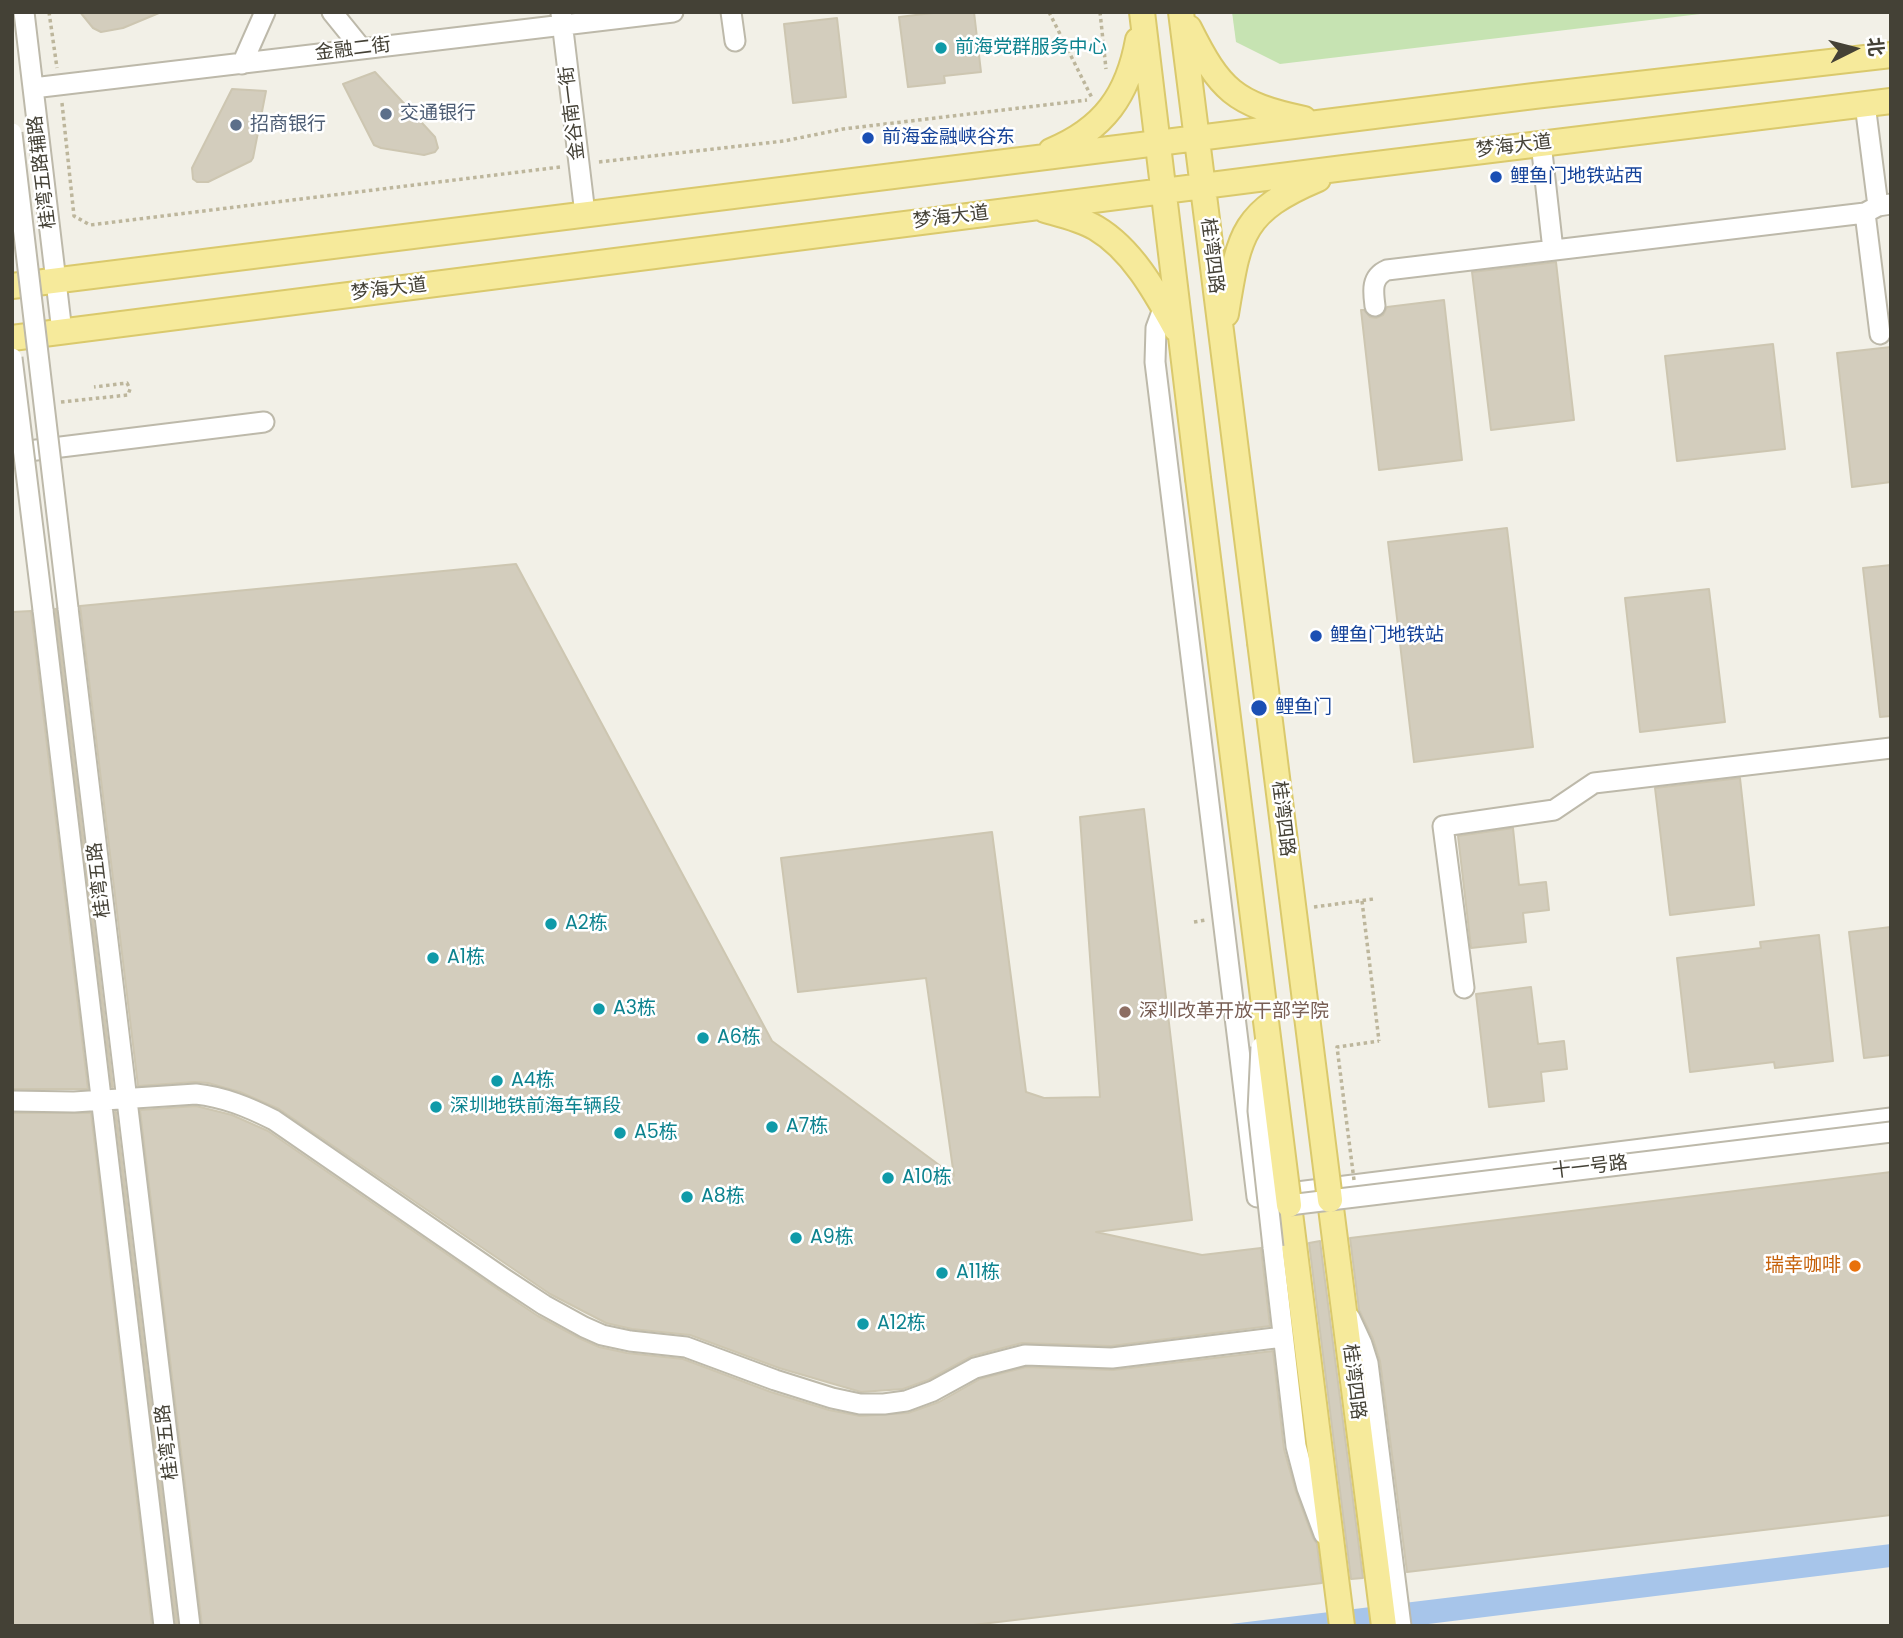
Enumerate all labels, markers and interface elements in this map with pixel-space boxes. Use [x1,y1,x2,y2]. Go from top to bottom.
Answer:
north arrow [1819,14,1889,84]
street label: 金融二街 [314,34,392,66]
text: 北 [1861,36,1890,58]
place label: 前海党群服务中心 [955,37,1107,59]
marker: 前海党群服务中心 [933,40,949,56]
street label: 金谷南一街 [556,64,590,162]
place label: 交通银行 [400,103,476,125]
marker: 交通银行 [378,106,394,122]
street label: 桂湾五路辅路 [25,114,61,230]
place label: 招商银行 [250,114,326,136]
marker: 招商银行 [228,117,244,133]
place label: 前海金融峡谷东 [882,127,1015,149]
marker: 前海金融峡谷东 [860,130,876,146]
street label: 梦海大道 [1475,131,1553,163]
place label: 鲤鱼门地铁站西 [1510,166,1643,188]
marker: 鲤鱼门地铁站西 [1488,169,1504,185]
street label: 梦海大道 [912,202,990,234]
street label: 桂湾四路 [1195,217,1227,295]
street label: 梦海大道 [350,274,428,306]
place label: 鲤鱼门地铁站 [1330,625,1444,647]
marker: 鲤鱼门地铁站 [1308,628,1324,644]
place label: 鲤鱼门 [1275,697,1332,719]
marker: 鲤鱼门 [1249,698,1269,718]
street label: 桂湾四路 [1266,780,1298,858]
street label: 桂湾五路 [84,841,116,919]
place label: A2栋 [565,913,608,935]
marker: A2栋 [543,916,559,932]
place label: A1栋 [447,947,485,969]
marker: A1栋 [425,950,441,966]
place label: A3栋 [613,998,656,1020]
marker: A3栋 [591,1001,607,1017]
place label: 深圳改革开放干部学院 [1139,1001,1329,1023]
marker: 深圳改革开放干部学院 [1117,1004,1133,1020]
place label: A6栋 [717,1027,761,1049]
marker: A6栋 [695,1030,711,1046]
place label: A4栋 [511,1070,555,1092]
marker: A4栋 [489,1073,505,1089]
place label: 深圳地铁前海车辆段 [450,1096,621,1118]
marker: 深圳地铁前海车辆段 [428,1099,444,1115]
place label: A7栋 [786,1116,828,1138]
marker: A7栋 [764,1119,780,1135]
place label: A5栋 [634,1122,678,1144]
marker: A5栋 [612,1125,628,1141]
street label: 十一号路 [1551,1152,1629,1184]
place label: A10栋 [902,1167,952,1189]
marker: A10栋 [880,1170,896,1186]
place label: A8栋 [701,1186,745,1208]
marker: A8栋 [679,1189,695,1205]
place label: A9栋 [810,1227,854,1249]
marker: A9栋 [788,1230,804,1246]
place label: 瑞幸咖啡 [1765,1255,1841,1277]
marker: 瑞幸咖啡 [1847,1258,1863,1274]
place label: A11栋 [956,1262,1000,1284]
marker: A11栋 [934,1265,950,1281]
place label: A12栋 [877,1313,926,1335]
marker: A12栋 [855,1316,871,1332]
street label: 桂湾四路 [1337,1343,1369,1421]
street label: 桂湾五路 [152,1403,184,1481]

